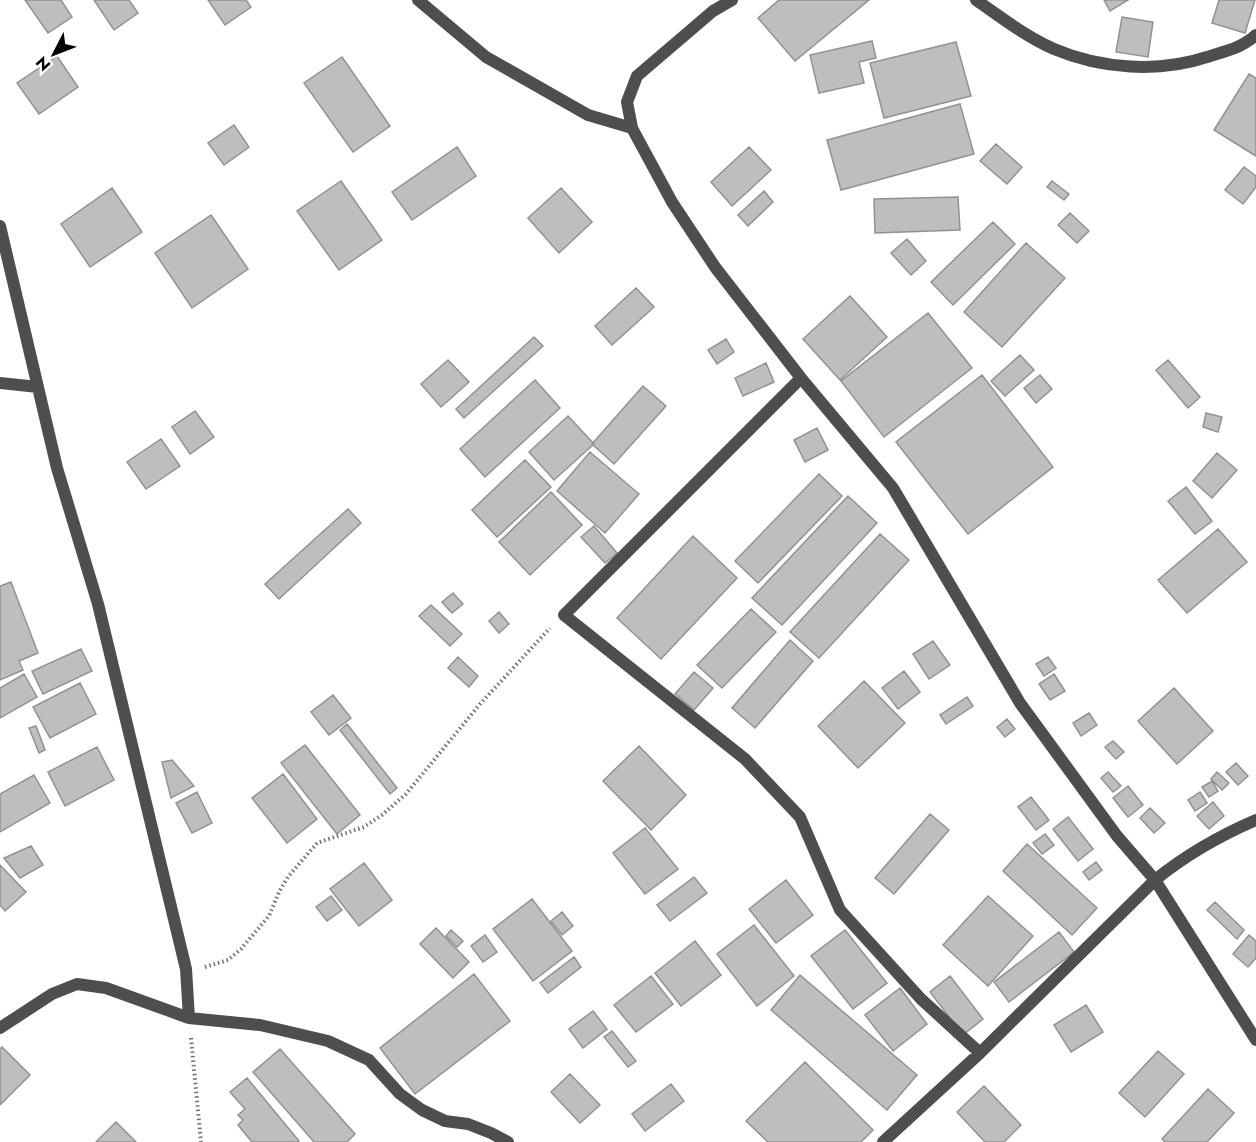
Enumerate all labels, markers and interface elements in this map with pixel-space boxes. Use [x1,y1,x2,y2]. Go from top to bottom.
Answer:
north arrow [24,24,84,84]
text: N [30,51,56,76]

